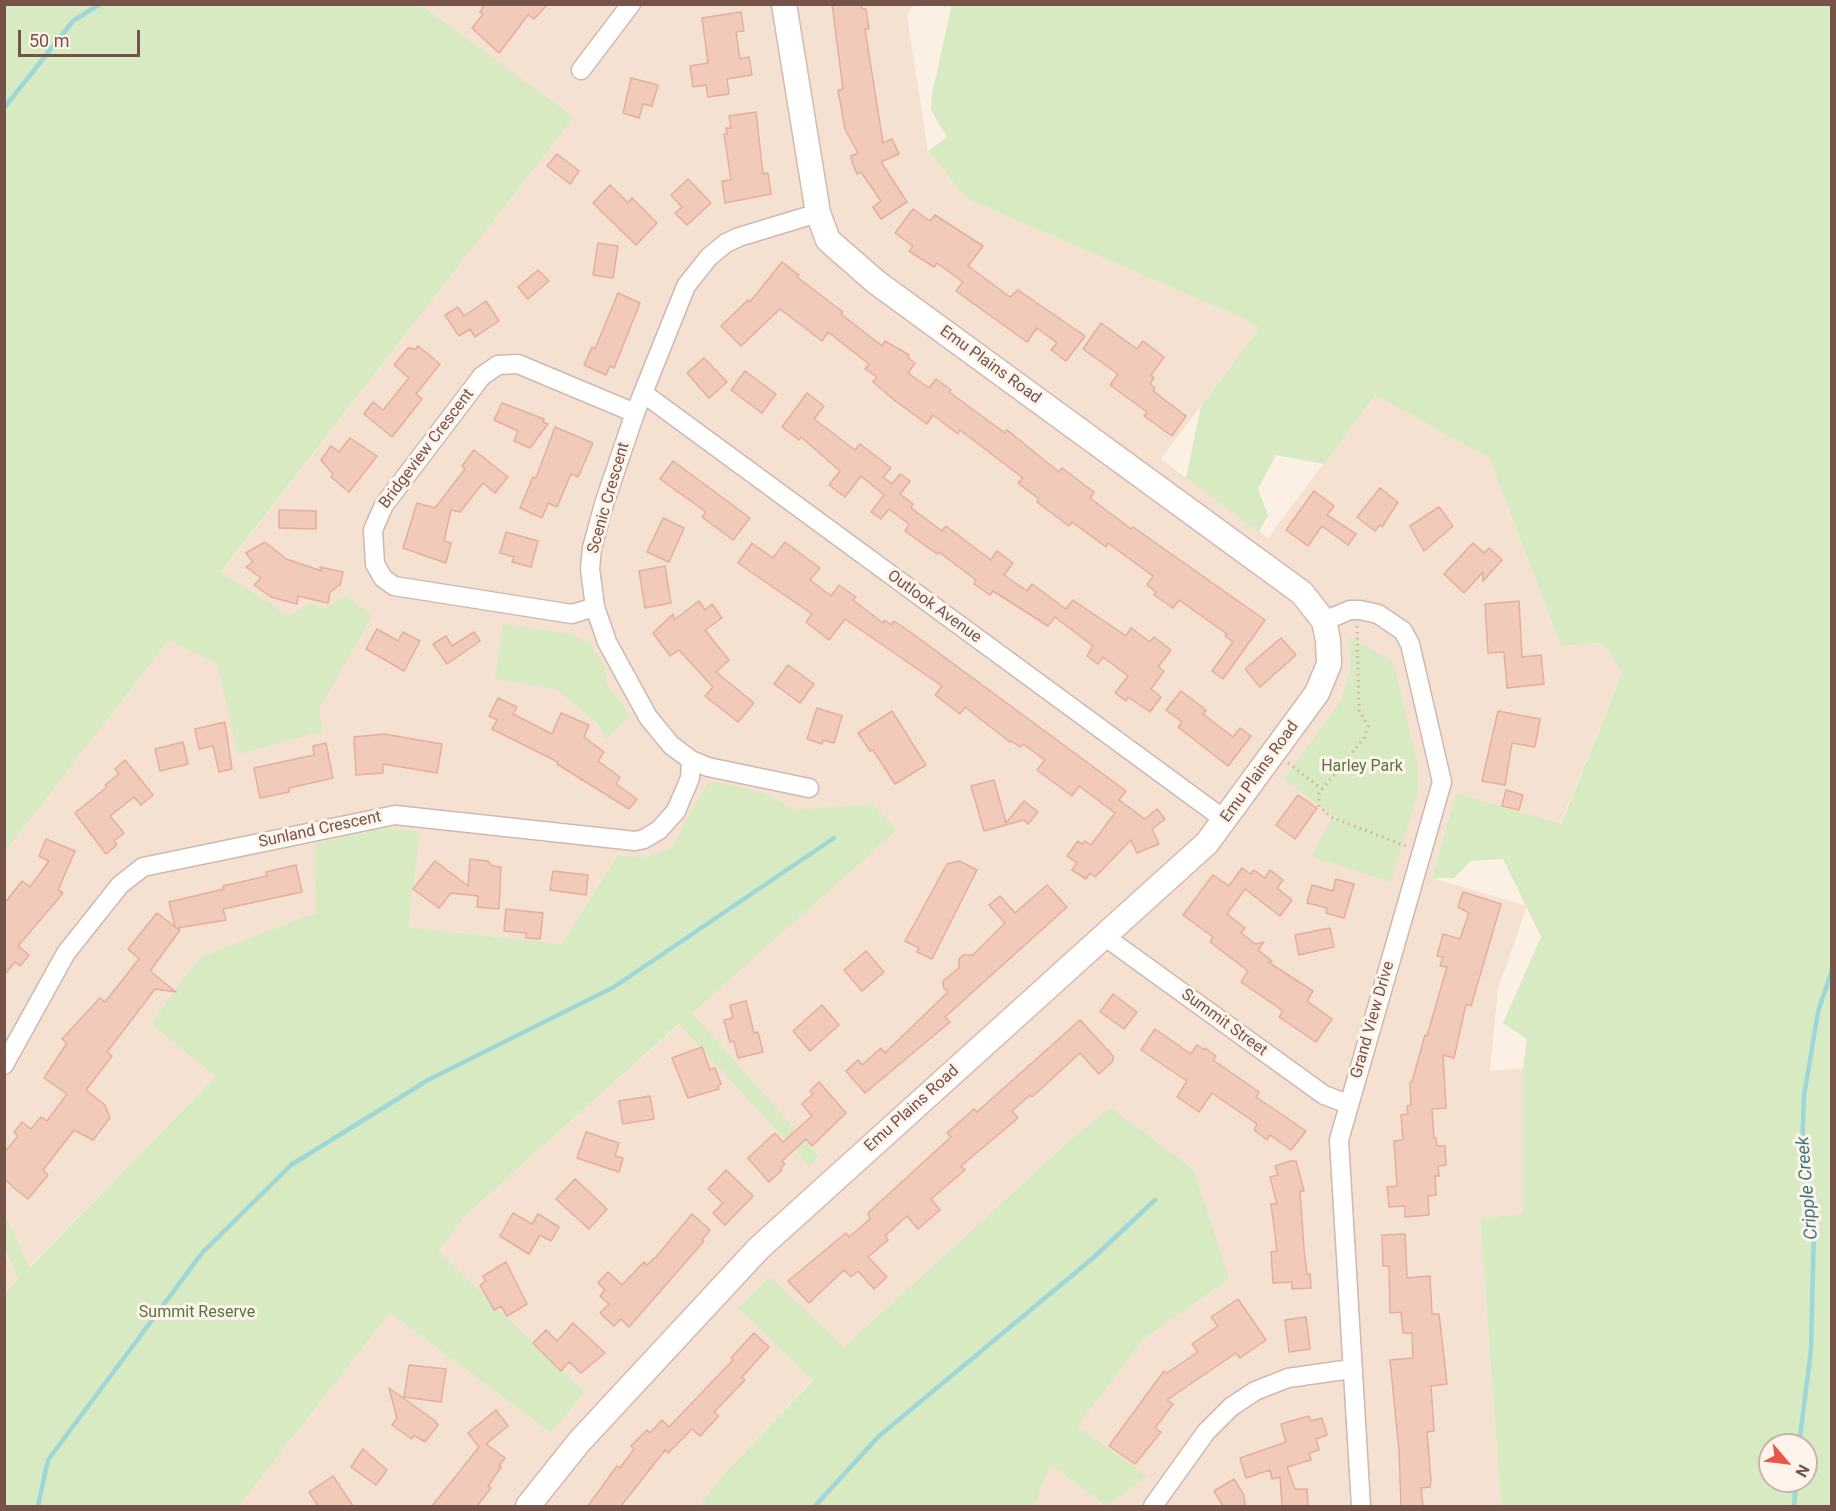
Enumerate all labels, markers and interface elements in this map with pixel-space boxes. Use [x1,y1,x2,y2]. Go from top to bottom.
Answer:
scale bar [21,18,142,56]
text: 50 m [29,30,69,51]
street label: Emu Plains Road [936,322,1044,408]
street label: Bridgeview Crescent [376,385,478,513]
street label: Scenic Crescent [584,440,634,556]
street label: Outlook Avenue [883,566,985,648]
street label: Emu Plains Road [1217,718,1303,826]
park label: Harley Park [1321,757,1403,777]
street label: Sunland Crescent [257,808,383,852]
street label: Grand View Drive [1347,959,1399,1081]
street label: Summit Street [1177,985,1271,1061]
street label: Emu Plains Road [861,1062,963,1156]
water label: Cripple Creek [1793,1135,1823,1241]
park label: Summit Reserve [139,1303,255,1323]
north arrow [1758,1433,1818,1493]
text: N [1792,1461,1814,1480]

